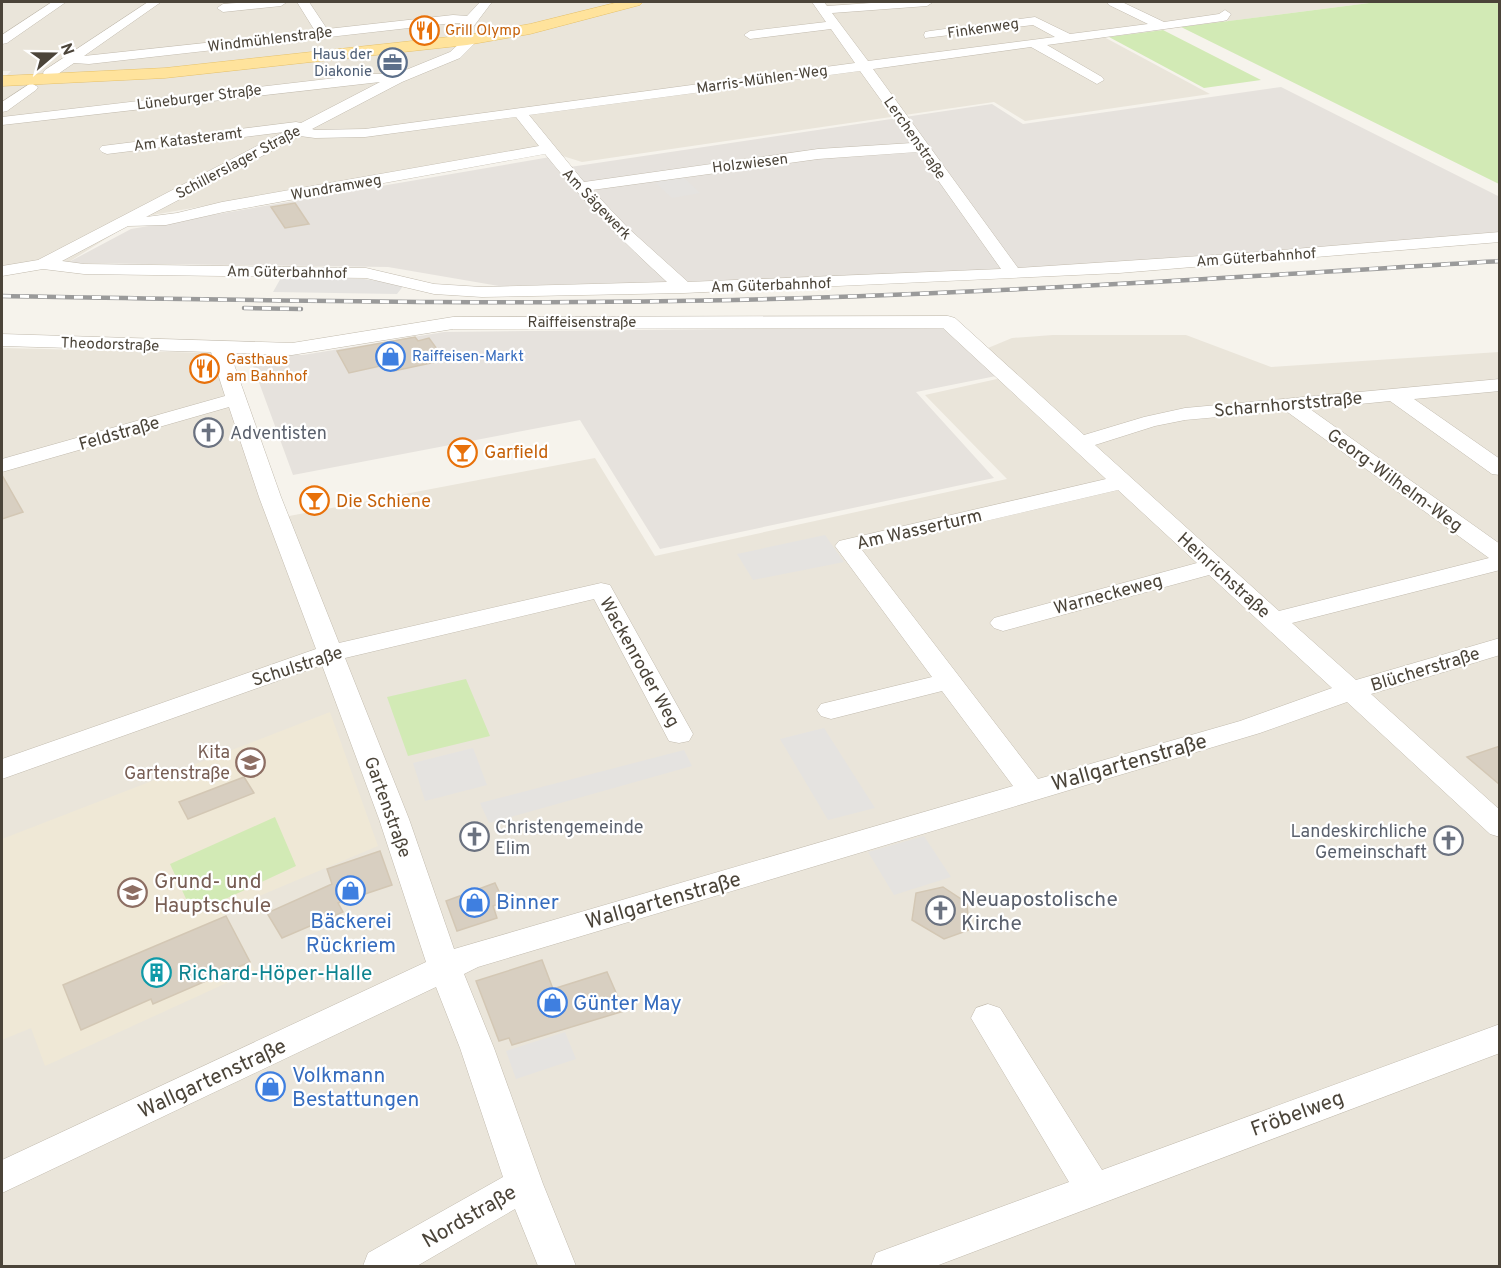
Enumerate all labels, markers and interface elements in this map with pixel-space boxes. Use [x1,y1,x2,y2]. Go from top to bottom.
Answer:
restaurant icon: Grill Olymp [408,14,440,46]
street label: Finkenweg [946,15,1020,44]
place label: Grill Olymp [445,22,521,41]
street label: Windmühlenstraße [207,23,334,58]
north arrow [24,24,84,84]
text: N [55,41,78,58]
place label: Haus der Diakonie [313,46,372,82]
office icon: Haus der Diakonie [377,47,409,79]
street label: Marris-Mühlen-Weg [695,62,829,99]
street label: Lüneburger Straße [136,81,263,116]
street label: Lerchenstraße [878,94,949,184]
street label: Schillerslager Straße [173,122,305,204]
street label: Am Katasteramt [133,124,244,157]
street label: Holzwiesen [711,150,789,179]
street label: Am Sägewerk [557,165,635,245]
street label: Wundramweg [289,171,383,206]
street label: Am Güterbahnhof [1195,245,1317,272]
street label: Am Güterbahnhof [227,263,347,284]
street label: Am Güterbahnhof [711,275,831,298]
street label: Raiffeisenstraße [528,314,636,333]
street label: Theodorstraße [60,334,160,357]
shop icon: Raiffeisen-Markt [375,340,407,372]
place label: Raiffeisen-Markt [412,348,524,367]
place label: Gasthaus am Bahnhof [226,351,307,387]
restaurant icon: Gasthaus am Bahnhof [189,352,221,384]
street label: Scharnhorststraße [1213,388,1363,423]
street label: Feldstraße [76,412,163,457]
church icon: Adventisten [193,417,225,449]
place label: Adventisten [230,423,327,446]
street label: Georg-Wilhelm-Weg [1322,424,1466,538]
bar icon: Garfield [447,436,479,468]
place label: Garfield [484,442,548,465]
bar icon: Die Schiene [299,485,331,517]
place label: Die Schiene [336,491,431,514]
street label: Am Wasserturm [854,505,984,556]
street label: Heinrichstraße [1171,528,1275,624]
street label: Warneckeweg [1051,570,1165,621]
street label: Wackenroder Weg [593,594,684,732]
street label: Schulstraße [249,642,346,693]
street label: Blücherstraße [1368,643,1483,698]
street label: Wallgartenstraße [1049,728,1210,799]
place label: Kita Gartenstraße [124,742,230,786]
school or university icon: Kita Gartenstraße [235,746,267,778]
street label: Gartenstraße [358,754,416,861]
place label: Christengemeinde Elim [495,817,644,861]
church icon: Christengemeinde Elim [458,821,490,853]
place label: Landeskirchliche Gemeinschaft [1291,821,1427,865]
church icon: Landeskirchliche Gemeinschaft [1432,825,1464,857]
street label: Wallgartenstraße [583,866,744,937]
place label: Grund- und Hauptschule [154,869,271,920]
shop icon: Bäckerei Rückriem [335,874,367,906]
school or university icon: Grund- und Hauptschule [117,877,149,909]
shop icon: Binner [459,886,491,918]
place label: Neuapostolische Kirche [961,887,1118,938]
place label: Binner [496,890,559,917]
church icon: Neuapostolische Kirche [924,895,956,927]
place label: Bäckerei Rückriem [306,909,396,960]
building icon: Richard-Höper-Halle [141,957,173,989]
place label: Richard-Höper-Halle [178,961,372,988]
shop icon: Günter May [536,987,568,1019]
place label: Günter May [573,991,682,1018]
street label: Wallgartenstraße [134,1033,291,1125]
place label: Volkmann Bestattungen [292,1063,419,1114]
shop icon: Volkmann Bestattungen [255,1071,287,1103]
street label: Fröbelweg [1247,1085,1348,1144]
street label: Nordstraße [418,1180,522,1255]

